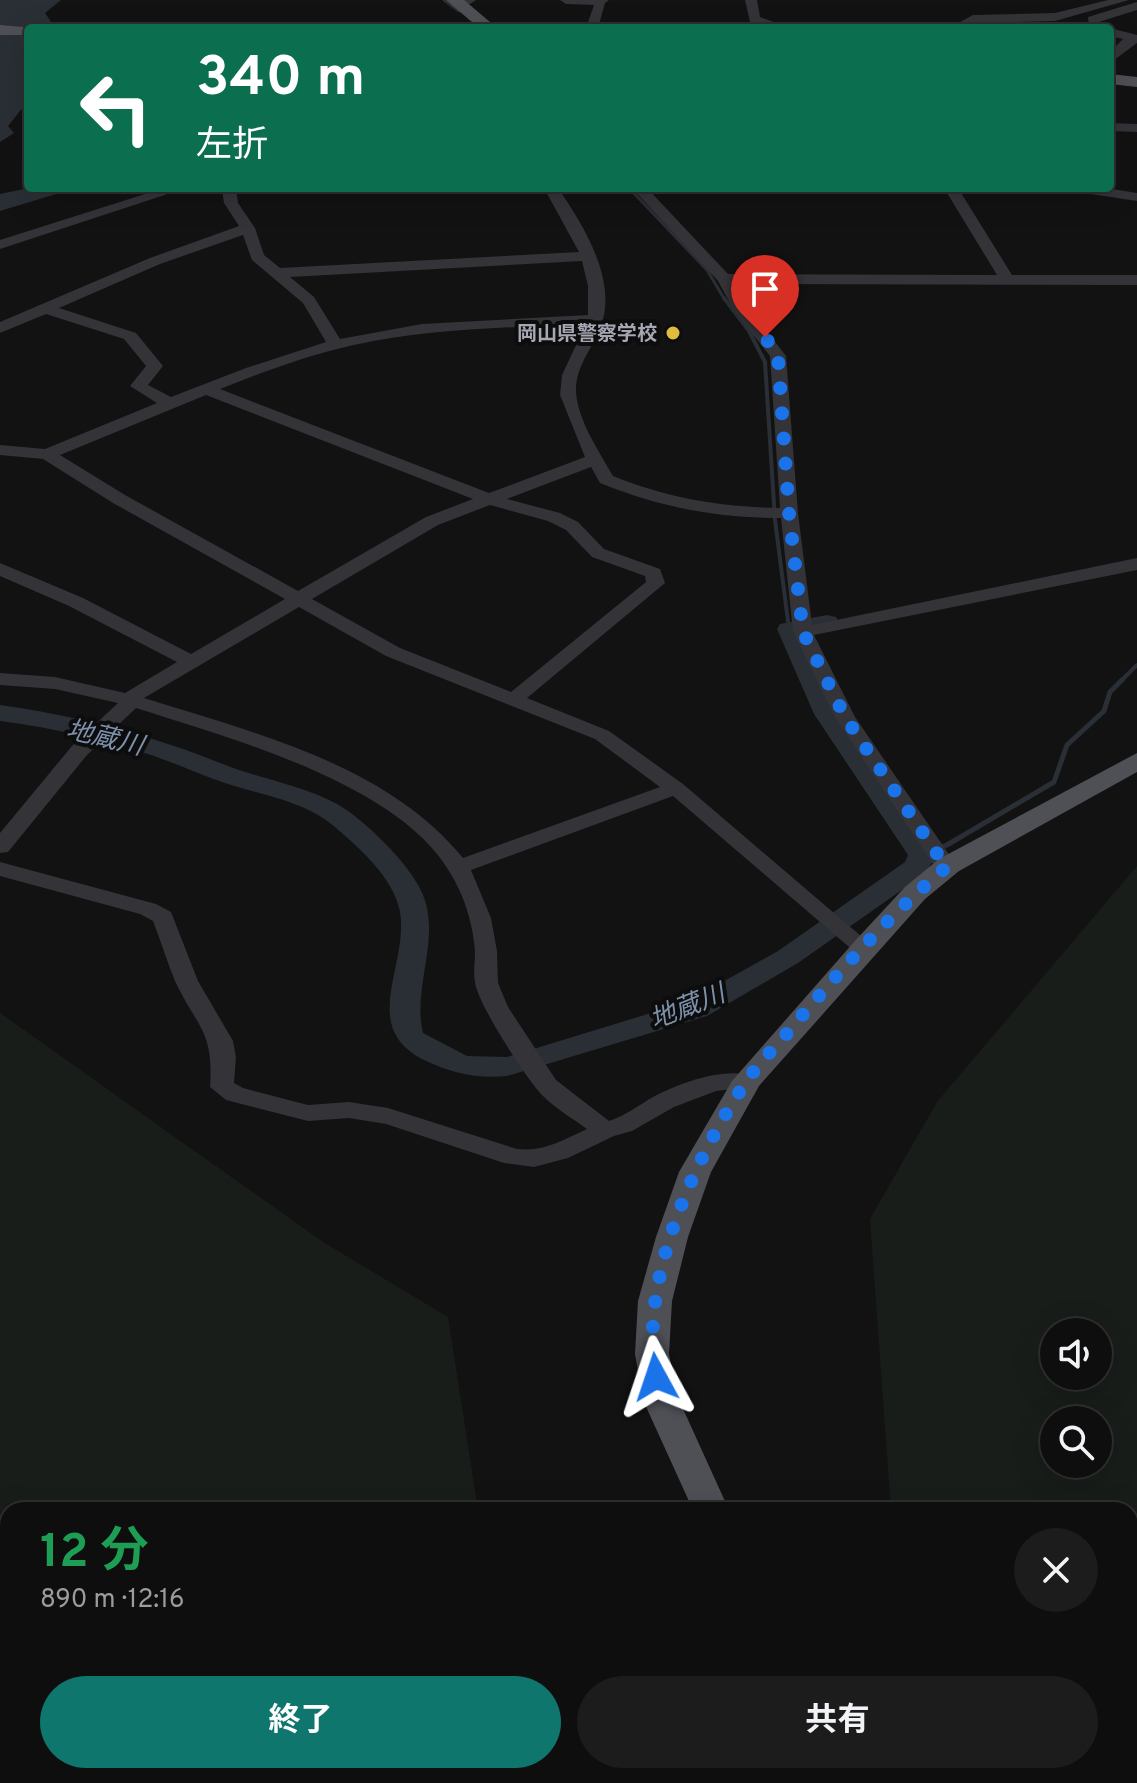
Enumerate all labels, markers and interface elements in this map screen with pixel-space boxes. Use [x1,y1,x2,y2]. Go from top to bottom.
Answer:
text: 340 m [196,45,365,115]
icon: left [64,56,168,160]
text: 左折 [196,124,268,170]
pin [731,255,799,337]
icon: arrive [743,267,787,311]
place label: 岡山県警察学校 [517,322,657,348]
marker: 岡山県警察学校 [664,324,682,342]
water label: 地蔵川 [63,715,149,765]
water label: 地蔵川 [646,977,733,1038]
map controls [1040,1318,1112,1478]
button: sound [1040,1318,1112,1390]
position arrow [614,1335,698,1419]
button: search [1040,1406,1112,1478]
text: 12 分 [40,1524,149,1584]
button: close [1014,1528,1098,1612]
text: 890 m · 12:16 [40,1584,184,1617]
button: 終了 [40,1676,561,1768]
button: 共有 [577,1676,1098,1768]

